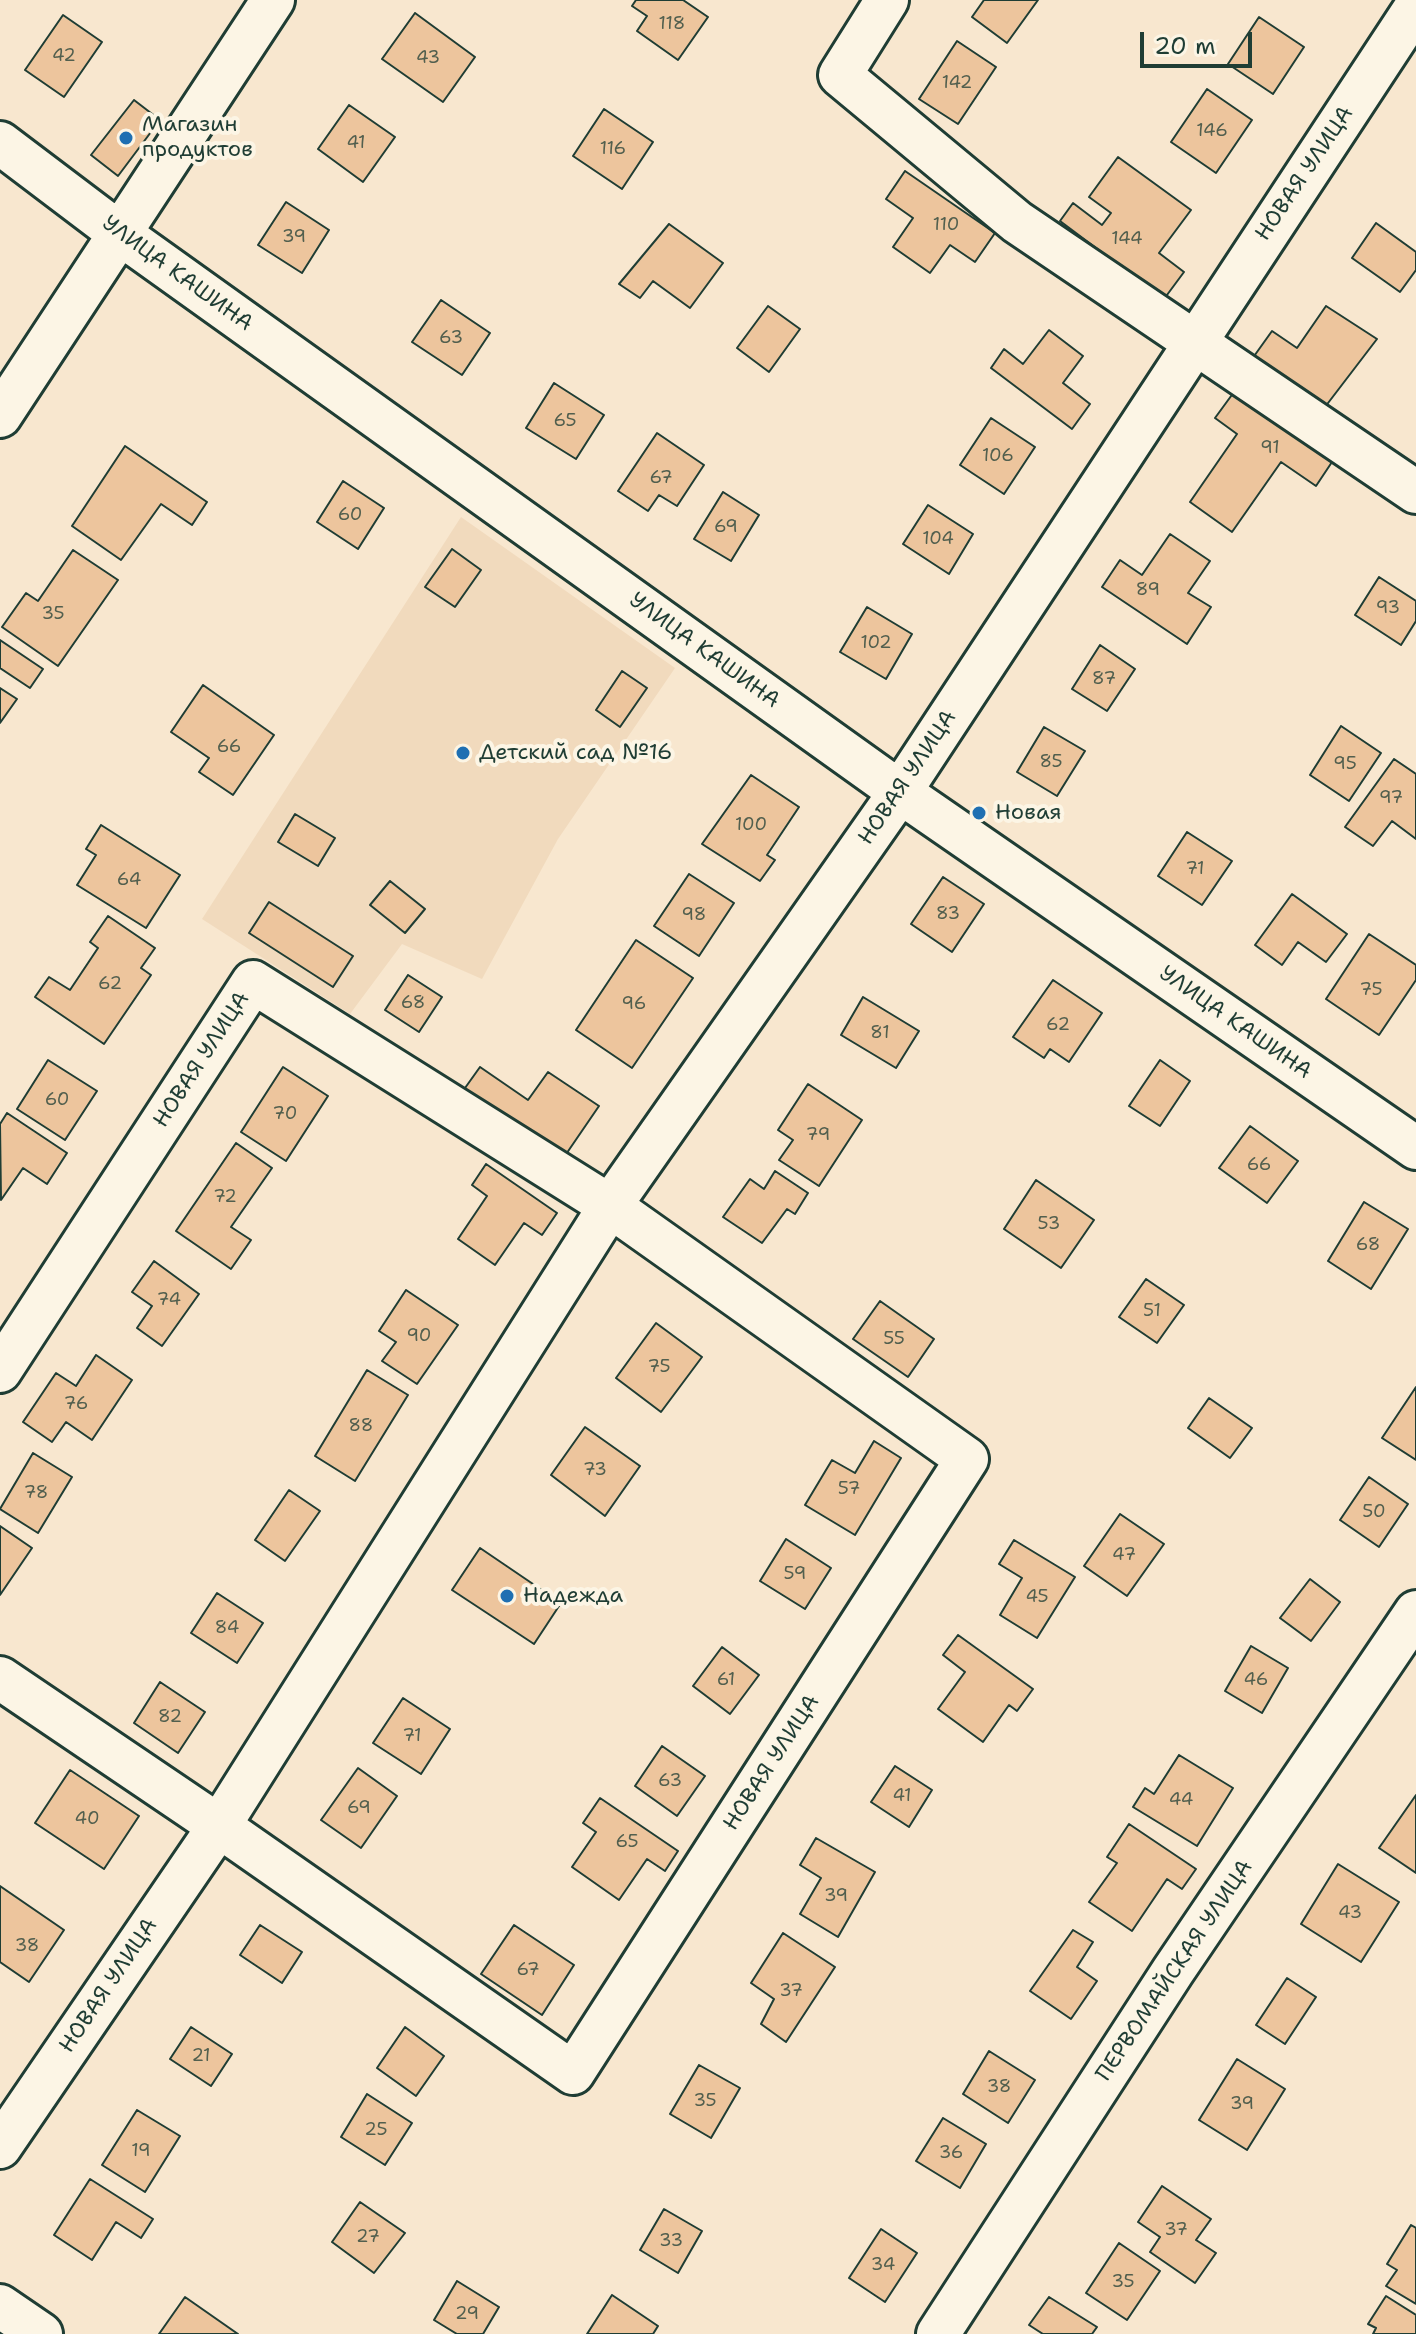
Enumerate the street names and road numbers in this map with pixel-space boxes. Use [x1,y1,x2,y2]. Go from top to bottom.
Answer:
street label: НОВАЯ УЛИЦА [1250,102,1360,246]
street label: УЛИЦА КАШИНА [97,210,257,338]
street label: УЛИЦА КАШИНА [624,587,784,715]
street label: НОВАЯ УЛИЦА [853,706,963,850]
street label: УЛИЦА КАШИНА [1154,961,1316,1085]
street label: НОВАЯ УЛИЦА [148,987,256,1133]
street label: НОВАЯ УЛИЦА [718,1690,826,1836]
street label: ПЕРВОМАЙСКАЯ УЛИЦА [1091,1855,1259,2087]
street label: НОВАЯ УЛИЦА [54,1914,164,2058]

